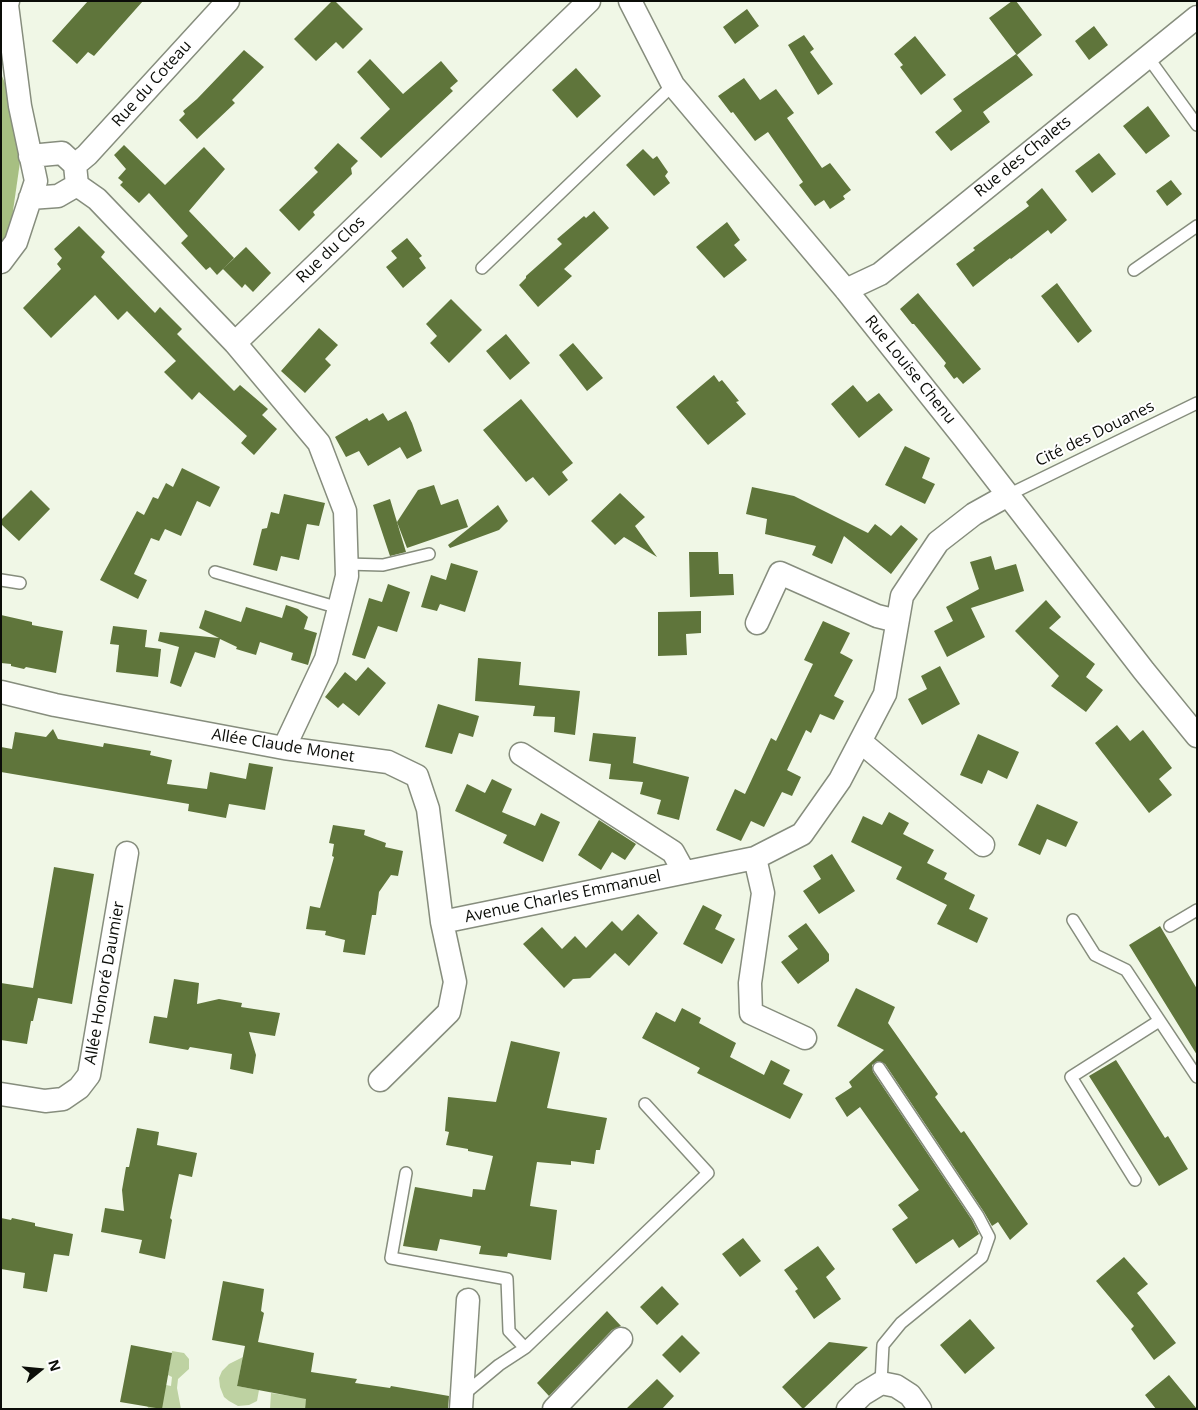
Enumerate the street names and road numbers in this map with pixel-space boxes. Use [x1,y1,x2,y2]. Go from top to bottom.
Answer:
street label: Rue du Coteau [108,37,196,131]
street label: Rue des Chalets [971,112,1075,202]
street label: Rue du Clos [293,213,369,287]
street label: Rue Louise Chenu [860,312,960,428]
street label: Cité des Douanes [1032,397,1158,471]
street label: Allée Claude Monet [210,725,356,767]
street label: Avenue Charles Emmanuel [463,867,663,927]
street label: Allée Honoré Daumier [81,900,129,1066]

